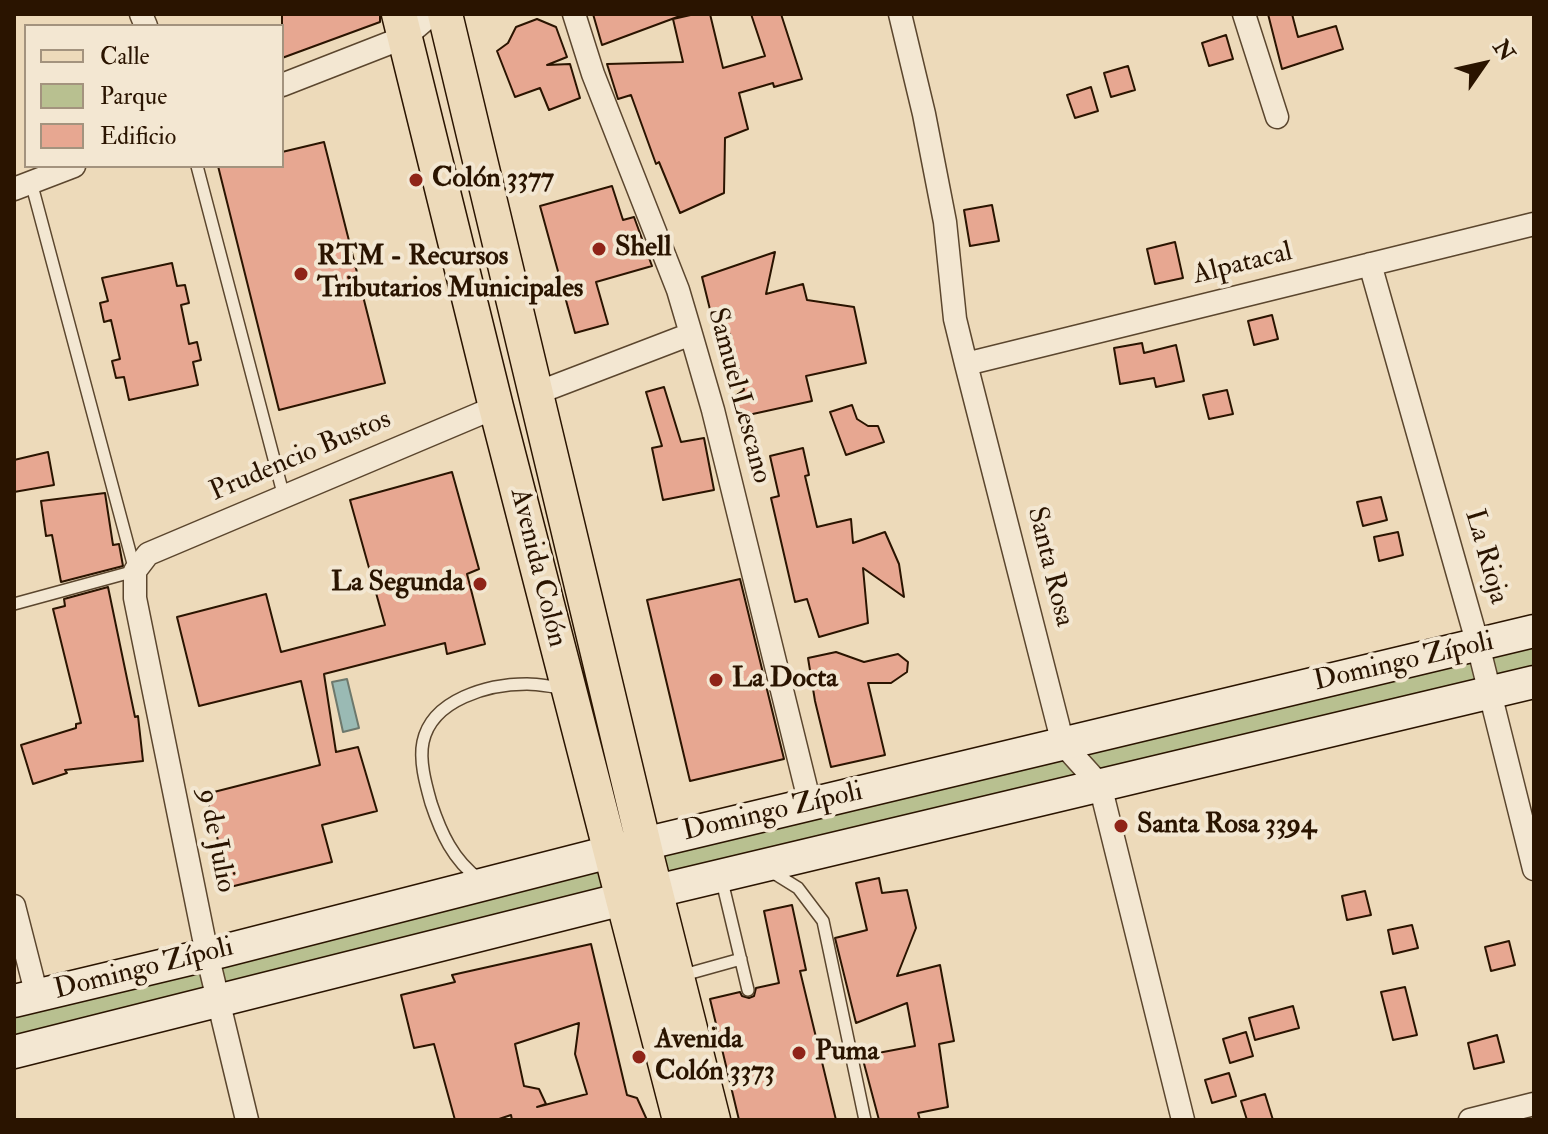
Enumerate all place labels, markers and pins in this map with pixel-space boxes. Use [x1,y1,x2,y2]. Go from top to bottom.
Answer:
place label: Colón 3377 [432,163,554,197]
marker: Colón 3377 [407,171,425,189]
place label: Shell [615,232,671,266]
marker: Shell [590,240,608,258]
place label: RTM - Recursos Tributarios Municipales [317,241,583,307]
marker: RTM - Recursos Tributarios Municipales [292,265,310,283]
place label: La Segunda [331,567,464,601]
marker: La Segunda [471,575,489,593]
place label: La Docta [732,663,838,697]
marker: La Docta [707,671,725,689]
place label: Santa Rosa 3394 [1137,809,1316,843]
marker: Santa Rosa 3394 [1112,817,1130,835]
place label: Avenida Colón 3373 [655,1024,775,1090]
place label: Puma [815,1036,879,1070]
marker: Puma [790,1044,808,1062]
marker: Avenida Colón 3373 [630,1048,648,1066]

